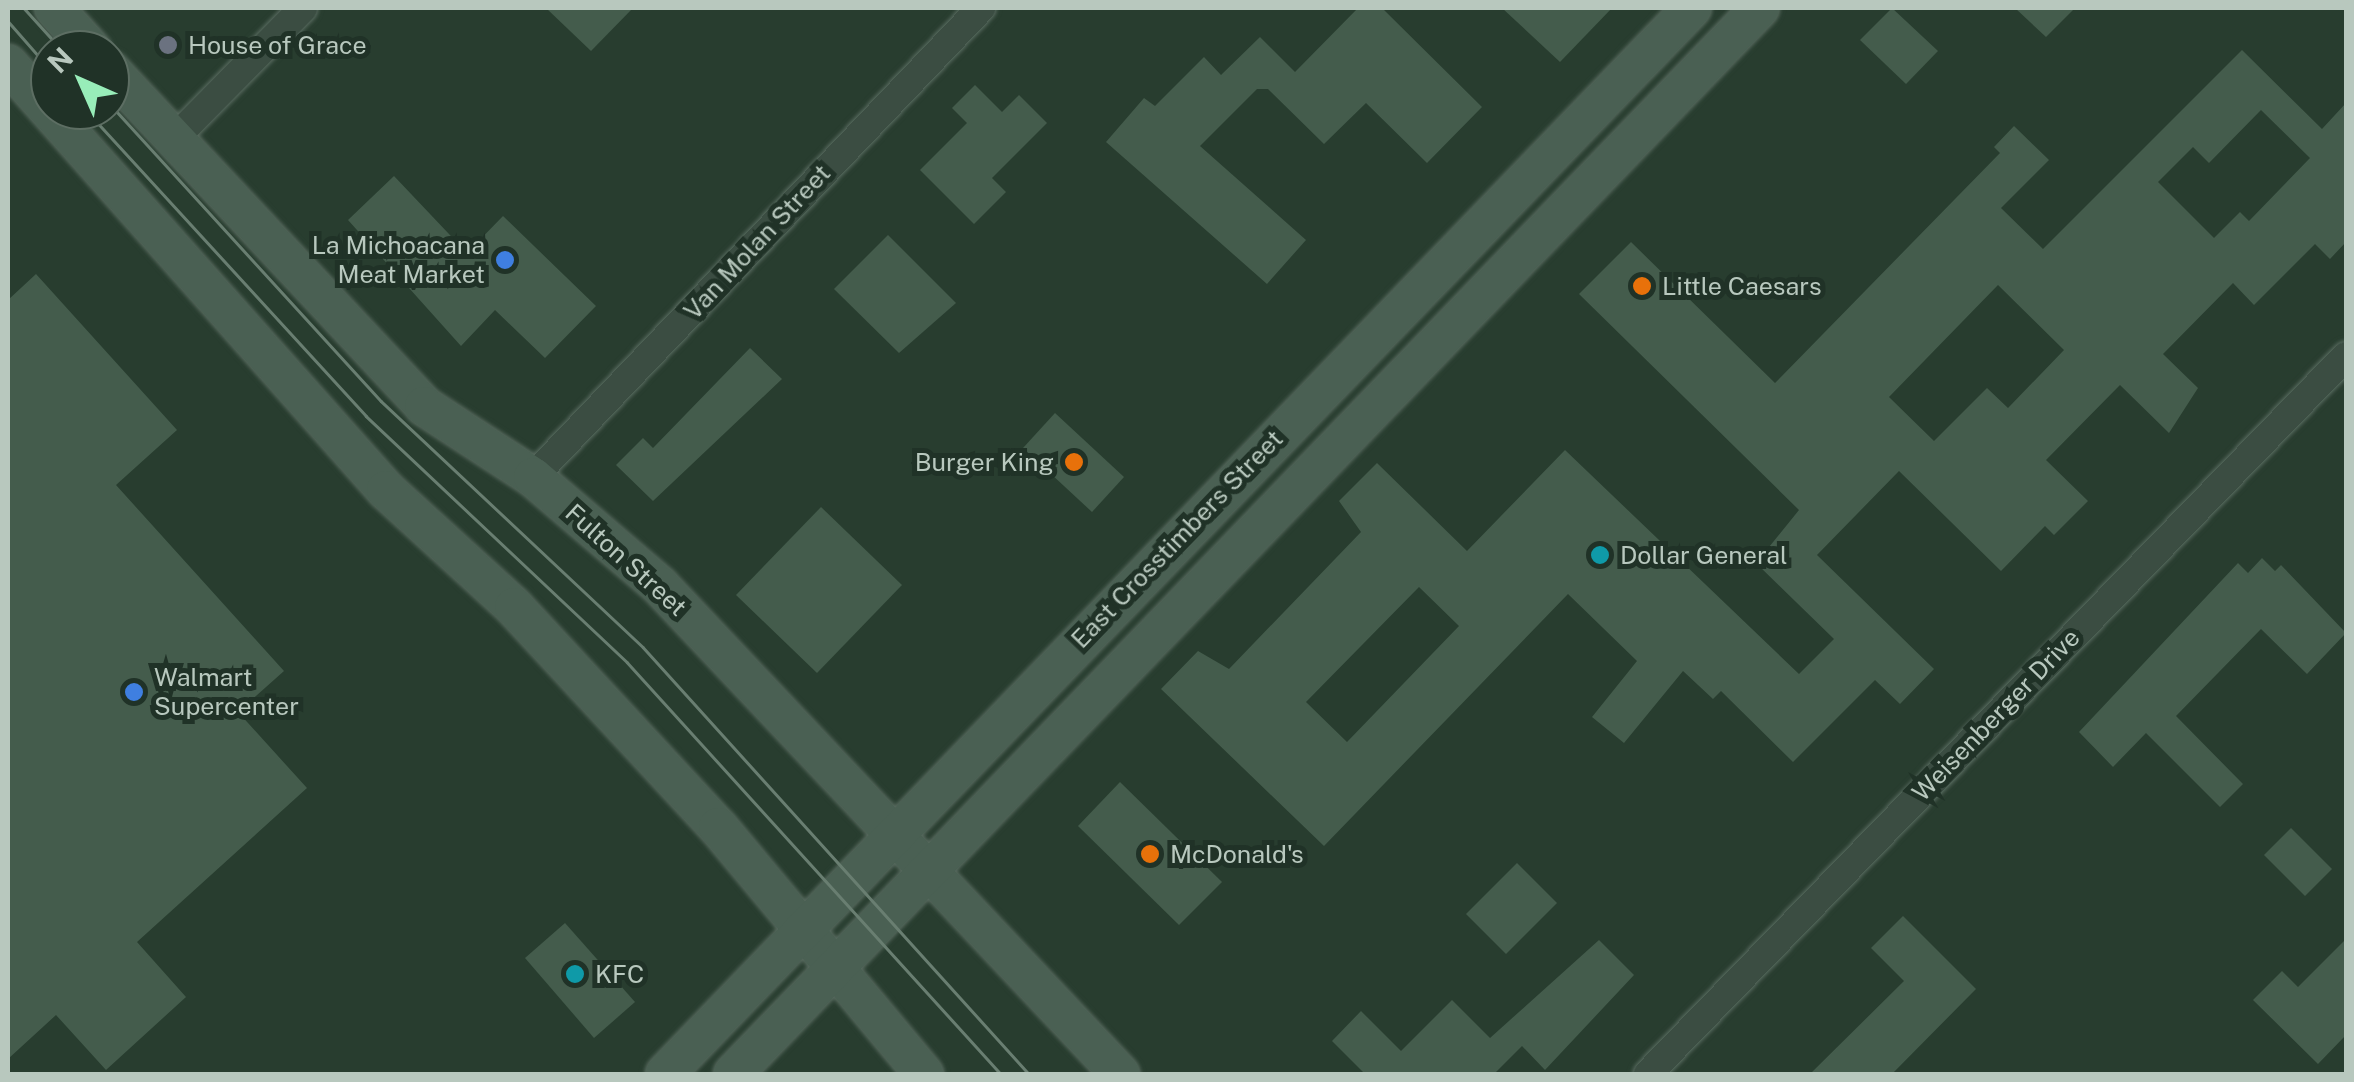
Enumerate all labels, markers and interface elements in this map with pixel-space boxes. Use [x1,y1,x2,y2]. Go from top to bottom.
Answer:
north arrow [30,30,130,130]
place label: House of Grace [188,30,367,60]
marker: House of Grace [157,34,179,56]
text: N [40,40,79,79]
street label: Van Molan Street [678,158,836,326]
place label: La Michoacana Meat Market [312,231,485,290]
marker: La Michoacana Meat Market [494,249,516,271]
place label: Little Caesars [1662,271,1822,301]
marker: Little Caesars [1631,275,1653,297]
street label: East Crosstimbers Street [1065,424,1289,654]
place label: Burger King [915,447,1054,477]
marker: Burger King [1063,451,1085,473]
street label: Fulton Street [559,498,693,622]
place label: Dollar General [1620,540,1788,570]
marker: Dollar General [1589,544,1611,566]
street label: Weisenberger Drive [1906,623,2086,807]
place label: Walmart Supercenter [154,663,299,722]
marker: Walmart Supercenter [123,681,145,703]
place label: McDonald's [1170,839,1304,869]
marker: McDonald's [1139,843,1161,865]
place label: KFC [595,959,644,989]
marker: KFC [564,963,586,985]

